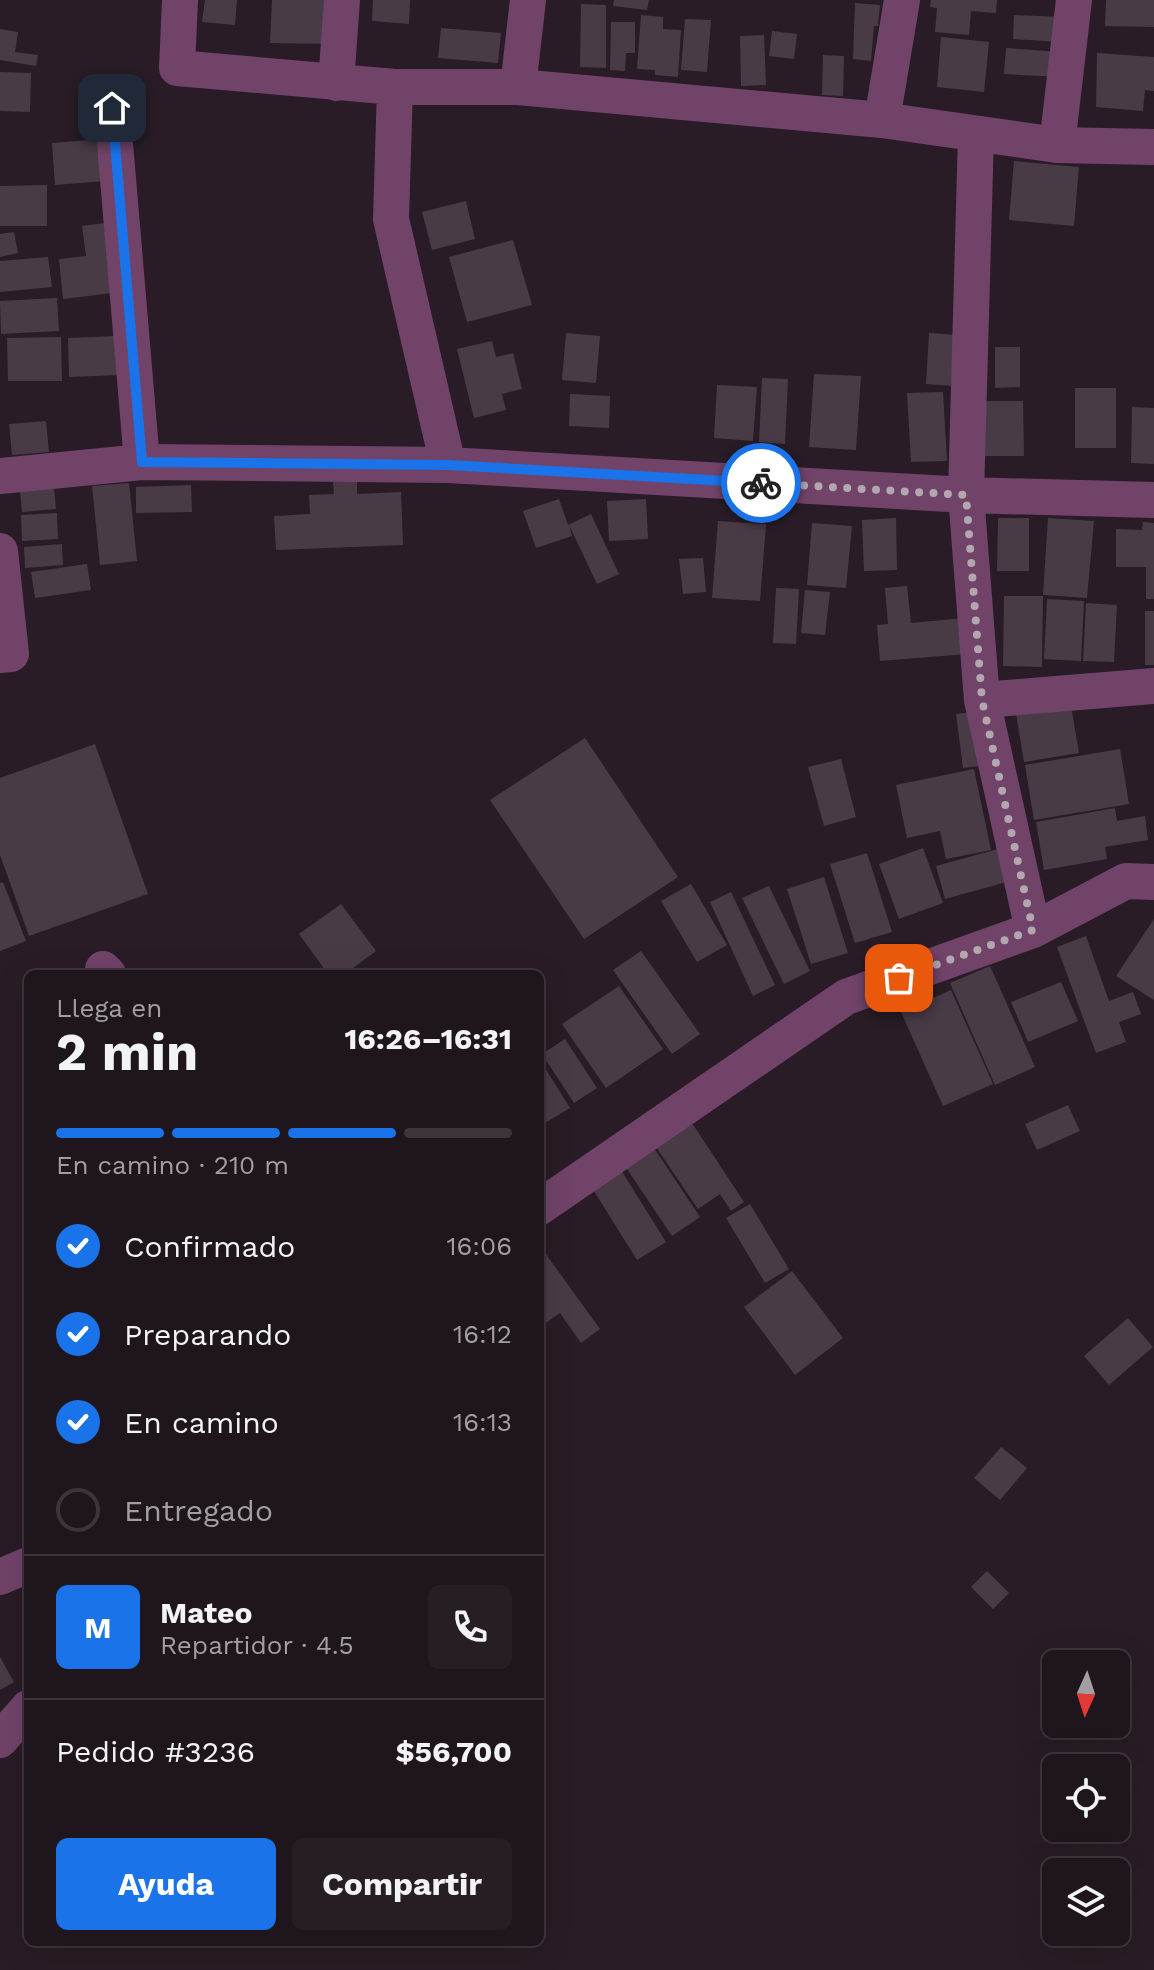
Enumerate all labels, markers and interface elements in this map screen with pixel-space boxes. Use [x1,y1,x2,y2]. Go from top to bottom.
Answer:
pin [78,74,146,142]
icon: home [90,86,134,130]
courier [721,443,801,523]
icon: bike [739,461,783,505]
pin [865,944,933,1012]
icon: bag [877,956,921,1000]
text: Llega en [56,993,162,1023]
text: 16:26–16:31 [344,1021,512,1056]
text: 2 min [56,1022,198,1083]
text: En camino · 210 m [56,1150,289,1180]
icon: check [56,1224,100,1268]
text: Confirmado [124,1229,295,1264]
text: 16:06 [446,1231,512,1261]
icon: check [56,1312,100,1356]
text: Preparando [124,1317,291,1352]
text: 16:12 [453,1319,512,1349]
icon: check [56,1400,100,1444]
text: En camino [124,1405,279,1440]
text: 16:13 [453,1407,512,1437]
text: Entregado [124,1493,273,1528]
button: phone [428,1585,512,1669]
text: Mateo [160,1595,252,1630]
text: M [84,1610,112,1645]
text: Repartidor · 4.5 [160,1630,354,1660]
north arrow [1042,1650,1130,1738]
map controls [1042,1650,1130,1946]
text: Pedido #3236 [56,1734,255,1769]
text: $56,700 [395,1734,512,1769]
button: locate [1042,1754,1130,1842]
button: Ayuda [56,1838,276,1930]
button: Compartir [292,1838,512,1930]
button: layers [1042,1858,1130,1946]

